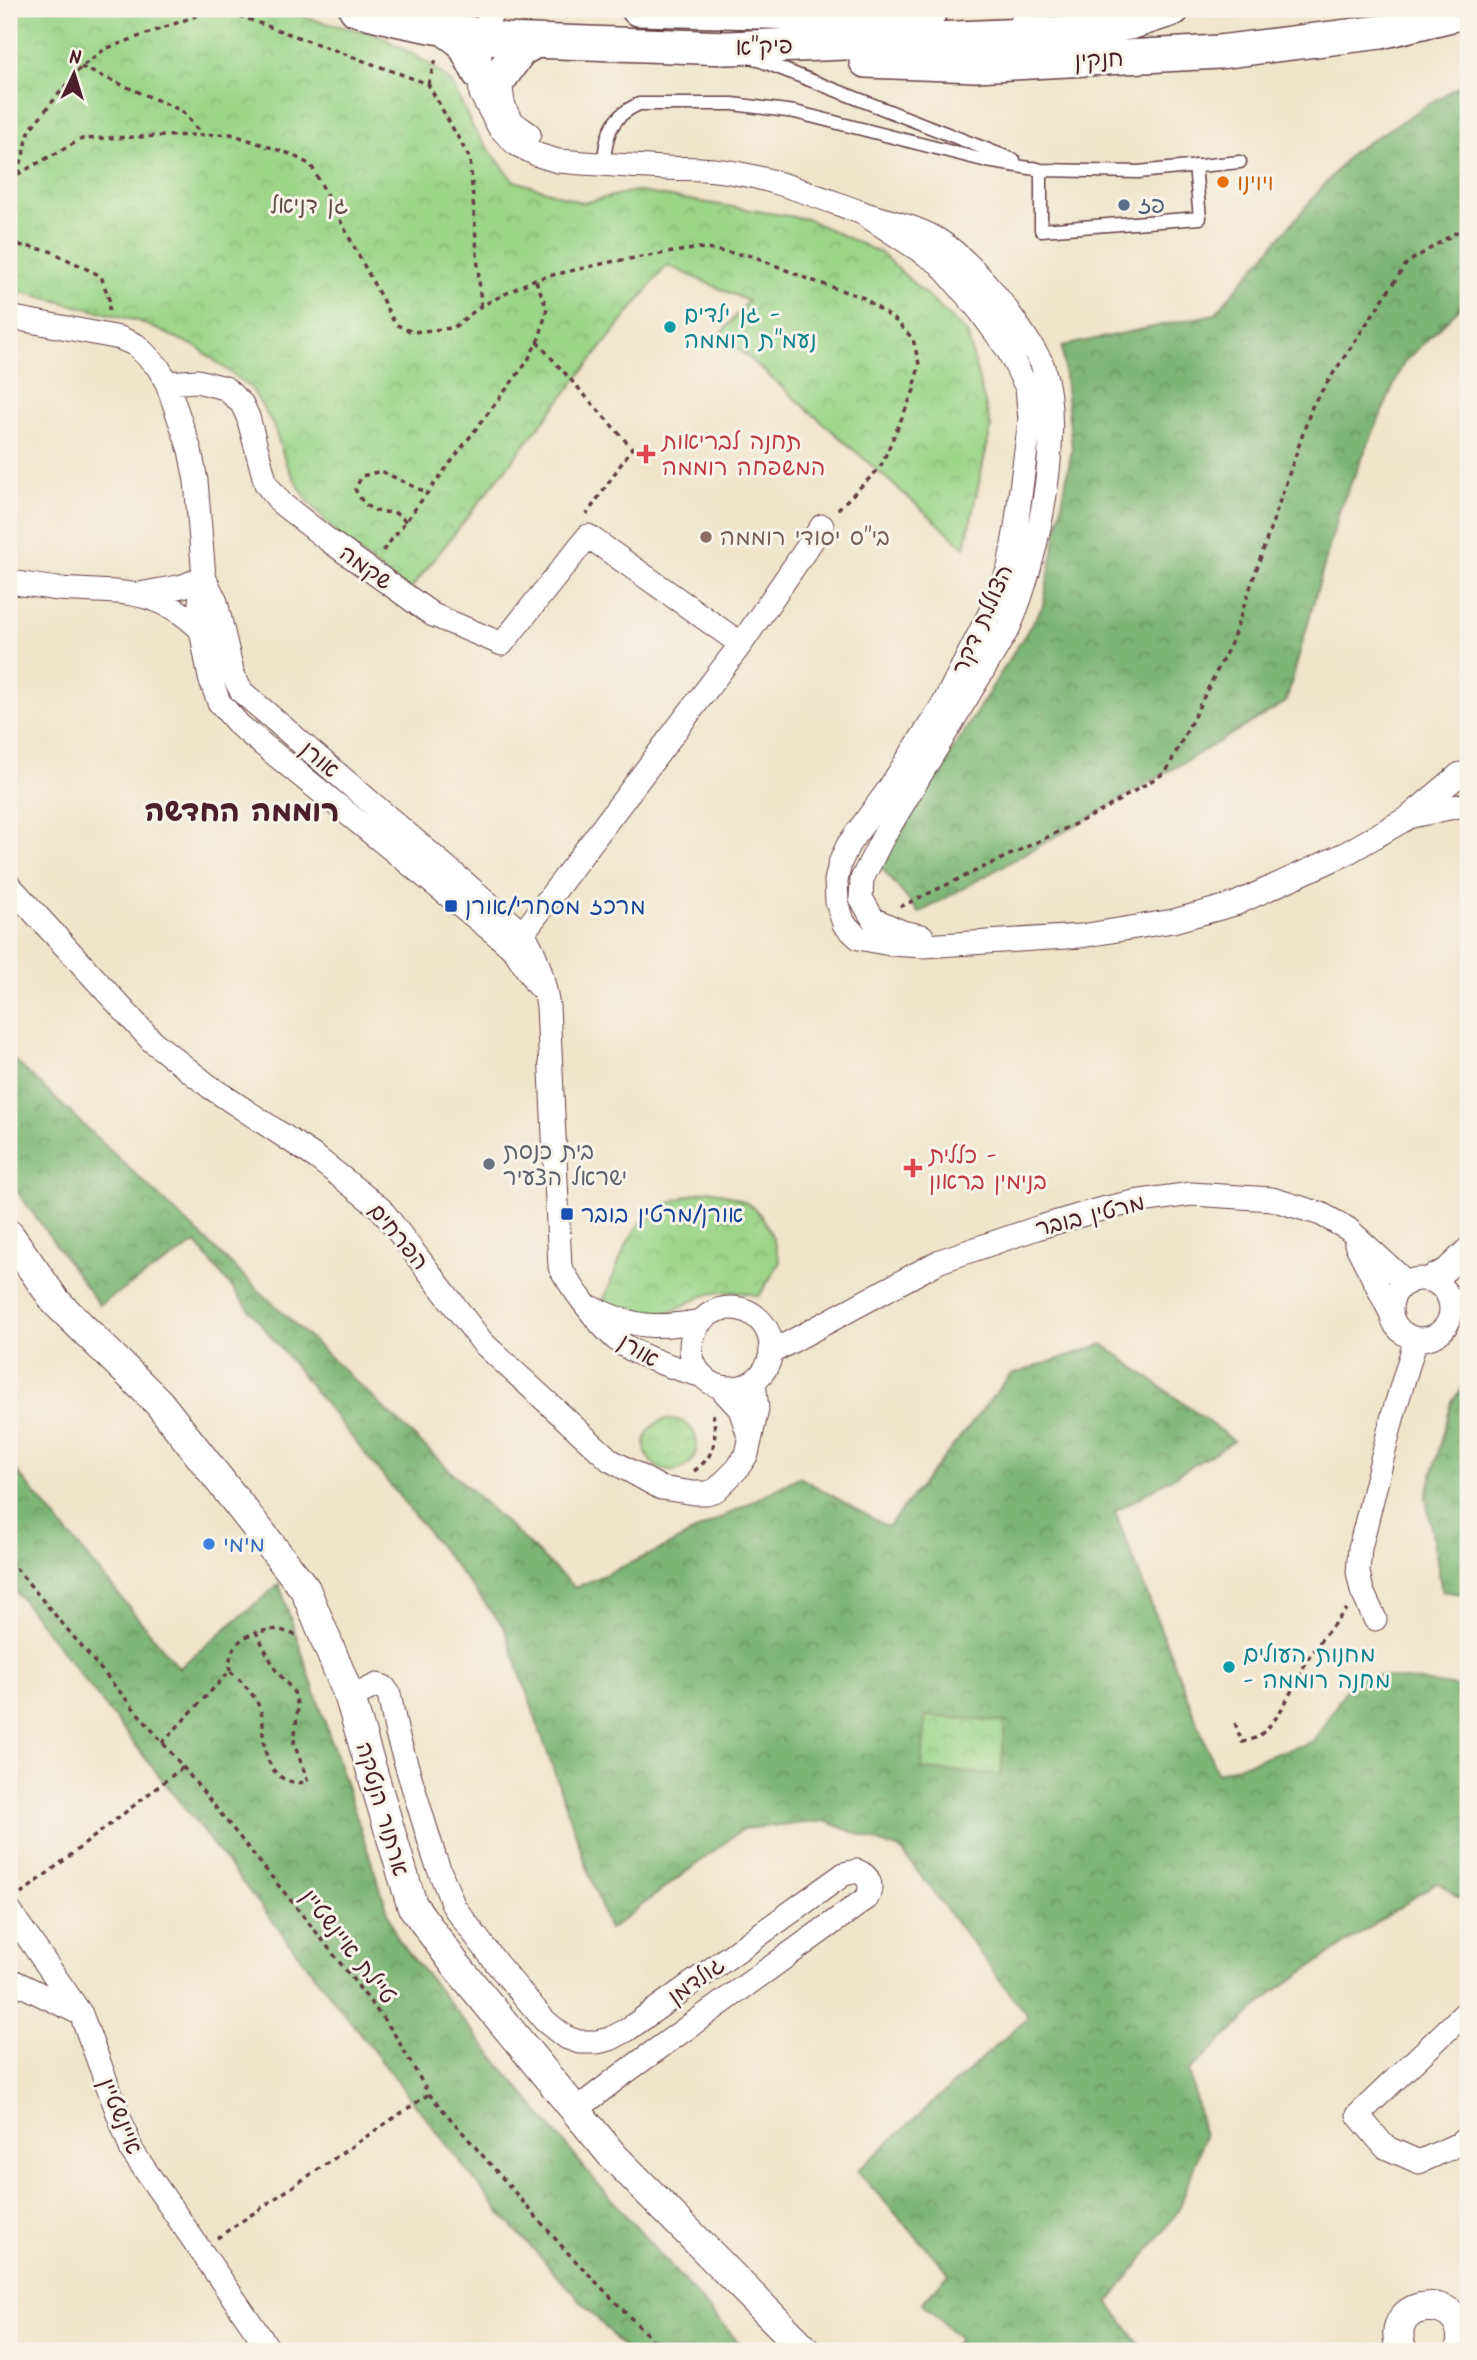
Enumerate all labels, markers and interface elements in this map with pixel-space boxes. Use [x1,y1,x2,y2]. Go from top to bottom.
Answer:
street label: פיק"א [735,29,793,67]
north arrow [38,38,108,108]
street label: חנקין [1074,42,1125,80]
text: N [68,44,82,74]
place label: ויוינו [1237,166,1274,202]
marker: ויוינו [1215,174,1231,190]
park label: גן דניאל [270,189,348,225]
place label: פז [1138,189,1165,225]
marker: פז [1116,197,1132,213]
place label: גן ילדים - נעמ"ת רוממה [684,298,817,360]
marker: גן ילדים - נעמ"ת רוממה [662,319,678,335]
place label: תחנה לבריאות המשפחה רוממה [660,425,825,487]
marker: תחנה לבריאות המשפחה רוממה [636,444,656,464]
place label: בי"ס יסודי רוממה [720,521,890,557]
marker: בי"ס יסודי רוממה [698,529,714,545]
street label: שקמה [331,537,399,600]
street label: הצוללת דקר [944,559,1024,681]
street label: אורן [291,733,346,788]
district label: רוממה החדשה [145,789,339,837]
place label: מרכז מסחרי/אורן [465,890,646,926]
marker: מרכז מסחרי/אורן [443,898,459,914]
place label: בית כנסת ישראל הצעיר [503,1135,627,1197]
place label: כללית - בנימין בראון [928,1139,1047,1201]
marker: בית כנסת ישראל הצעיר [481,1156,497,1172]
marker: כללית - בנימין בראון [903,1158,923,1178]
street label: מרטין בובר [1032,1186,1149,1248]
street label: הפרחים [358,1195,437,1279]
place label: אורן/מרטין בובר [581,1198,743,1234]
marker: אורן/מרטין בובר [559,1206,575,1222]
street label: אורן [611,1325,665,1378]
place label: מימי [223,1528,265,1564]
marker: מימי [201,1536,217,1552]
place label: מחנות העולים - מחנה רוממה [1243,1638,1390,1700]
marker: מחנות העולים - מחנה רוממה [1221,1659,1237,1675]
street label: ארתור הנטקה [345,1738,417,1881]
street label: טיילת איינשטיין [291,1882,404,2013]
street label: גולדמן [661,1948,733,2015]
street label: איינשטיין [87,2073,151,2161]

